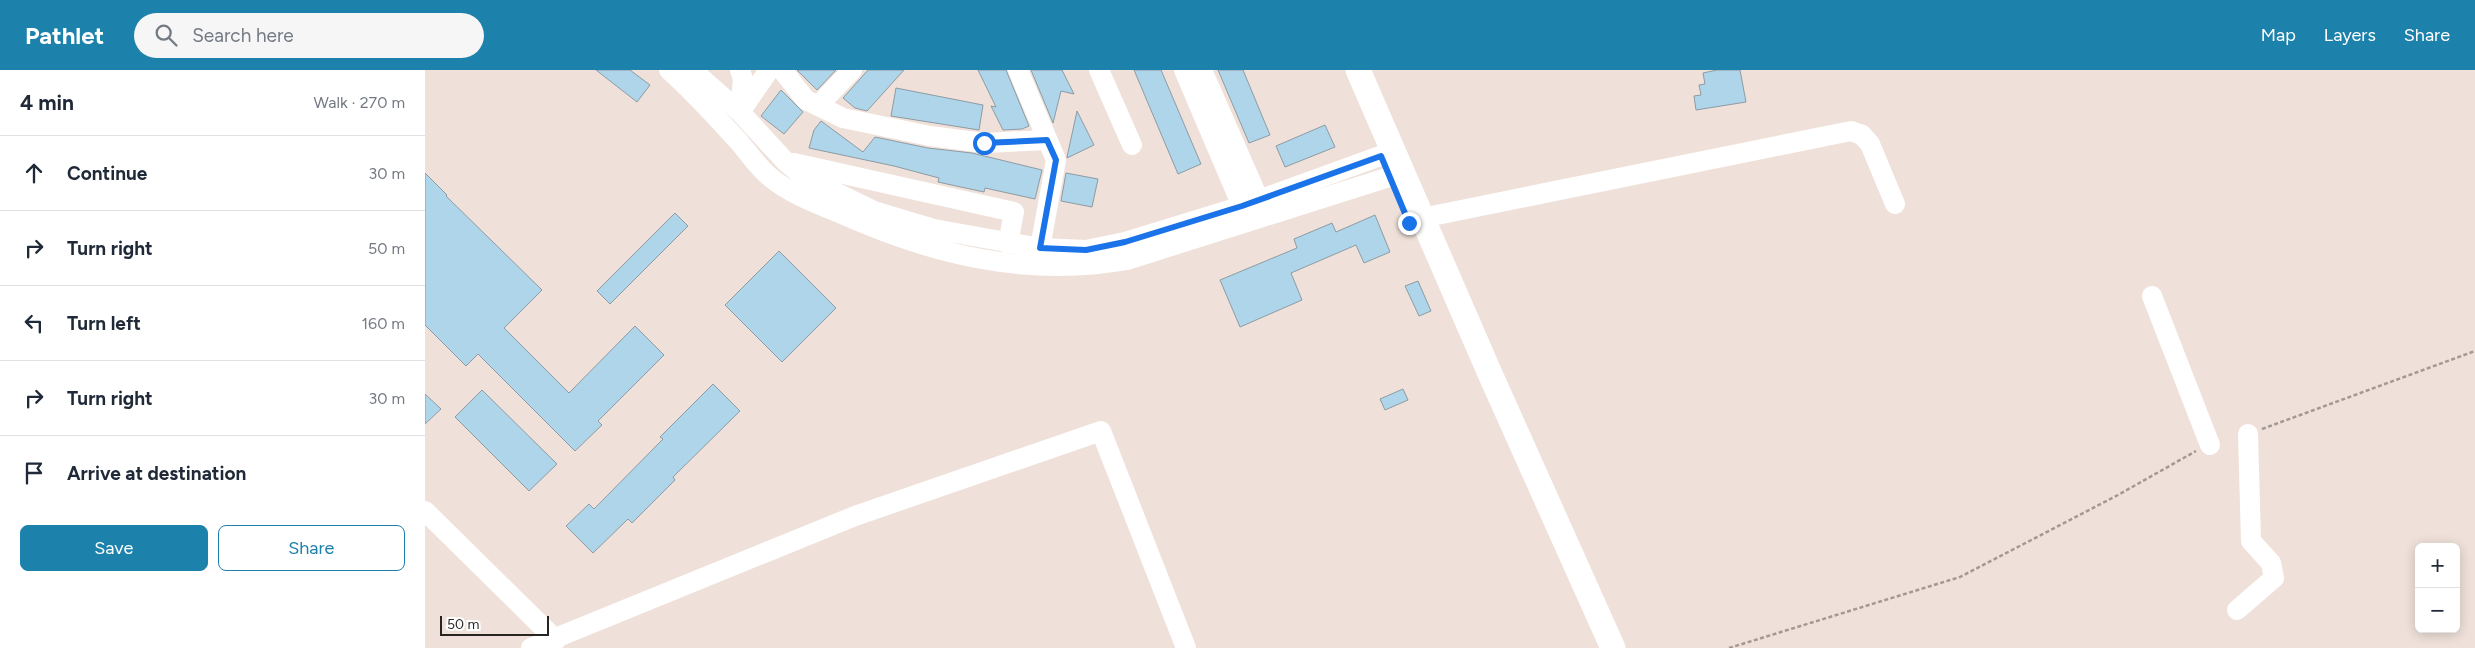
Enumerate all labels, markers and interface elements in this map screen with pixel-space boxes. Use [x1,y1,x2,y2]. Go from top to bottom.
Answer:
search box [134,13,484,58]
text: Pathlet [25,21,104,50]
icon: search [152,21,180,49]
text: Search here [192,24,294,47]
text: Map [2261,24,2296,46]
text: Layers [2324,24,2376,46]
text: Share [2404,24,2450,46]
text: 4 min [20,90,74,115]
text: Walk · 270 m [314,93,405,112]
route start [973,132,996,155]
icon: ahead [20,159,48,187]
text: Continue [67,162,147,185]
text: 30 m [368,164,405,183]
route end [1398,212,1421,235]
icon: right [20,234,48,262]
text: Turn right [67,237,153,260]
text: 50 m [368,239,405,258]
icon: left [20,309,48,337]
text: Turn left [67,312,141,335]
text: 160 m [362,314,405,333]
icon: right [20,384,48,412]
text: Turn right [67,387,153,410]
text: 30 m [368,389,405,408]
icon: arrive [20,459,48,487]
text: Arrive at destination [67,462,246,485]
button: Save [20,525,208,571]
button: Share [218,525,405,571]
map controls [2415,543,2460,633]
button: + [2415,543,2460,588]
button: − [2415,588,2460,633]
scale bar [440,613,549,636]
text: 50 m [447,616,479,633]

